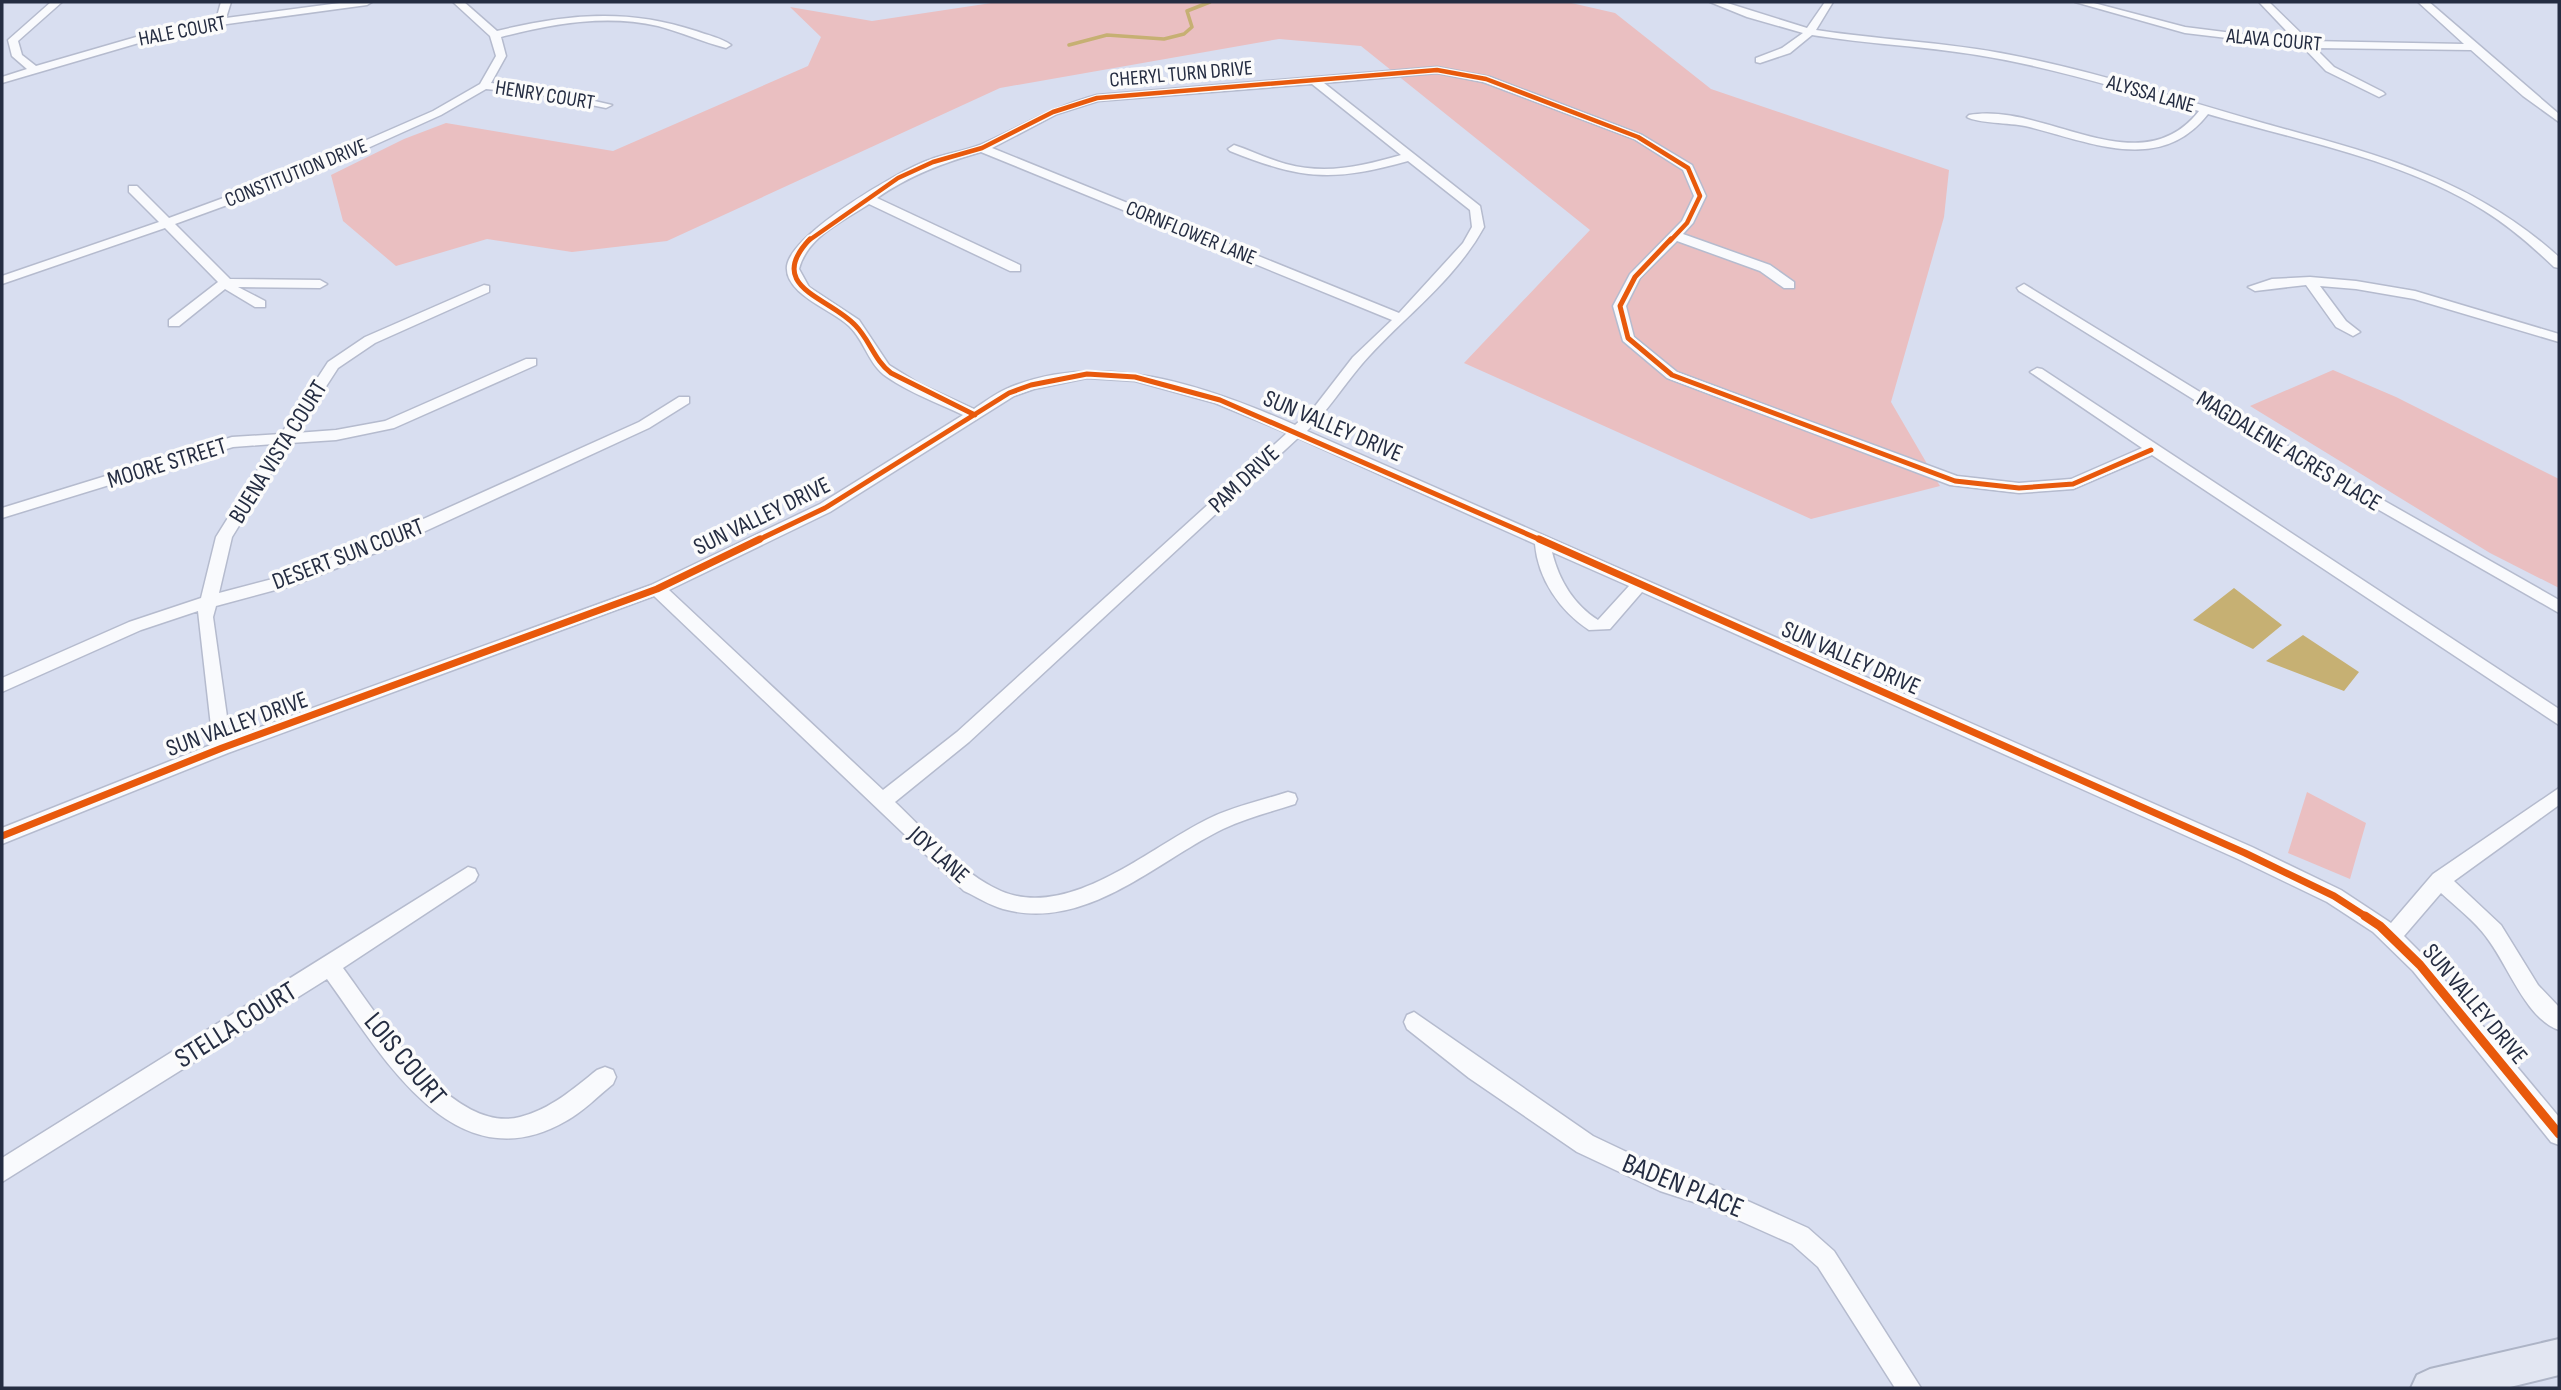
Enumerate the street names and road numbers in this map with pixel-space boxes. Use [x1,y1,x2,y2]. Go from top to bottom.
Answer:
street label: HALE COURT [136,10,228,52]
street label: ALAVA COURT [2224,23,2323,57]
street label: CHERYL TURN DRIVE [1108,55,1254,93]
street label: ALYSSA LANE [2103,69,2198,118]
street label: HENRY COURT [494,75,597,115]
street label: CONSTITUTION DRIVE [221,133,371,213]
street label: CORNFLOWER LANE [1122,195,1260,271]
street label: BUENA VISTA COURT [223,375,334,529]
street label: SUN VALLEY DRIVE [1259,384,1407,468]
street label: MAGDALENE ACRES PLACE [2191,384,2387,518]
street label: MOORE STREET [104,431,230,495]
street label: PAM DRIVE [1203,439,1285,519]
street label: SUN VALLEY DRIVE [689,470,835,562]
street label: DESERT SUN COURT [268,512,428,596]
street label: SUN VALLEY DRIVE [1777,615,1925,701]
street label: SUN VALLEY DRIVE [162,685,312,763]
street label: JOY LANE [902,820,975,890]
street label: SUN VALLEY DRIVE [2416,938,2534,1070]
street label: STELLA COURT [169,975,303,1075]
street label: LOIS COURT [357,1006,453,1112]
street label: BADEN PLACE [1618,1147,1748,1225]

